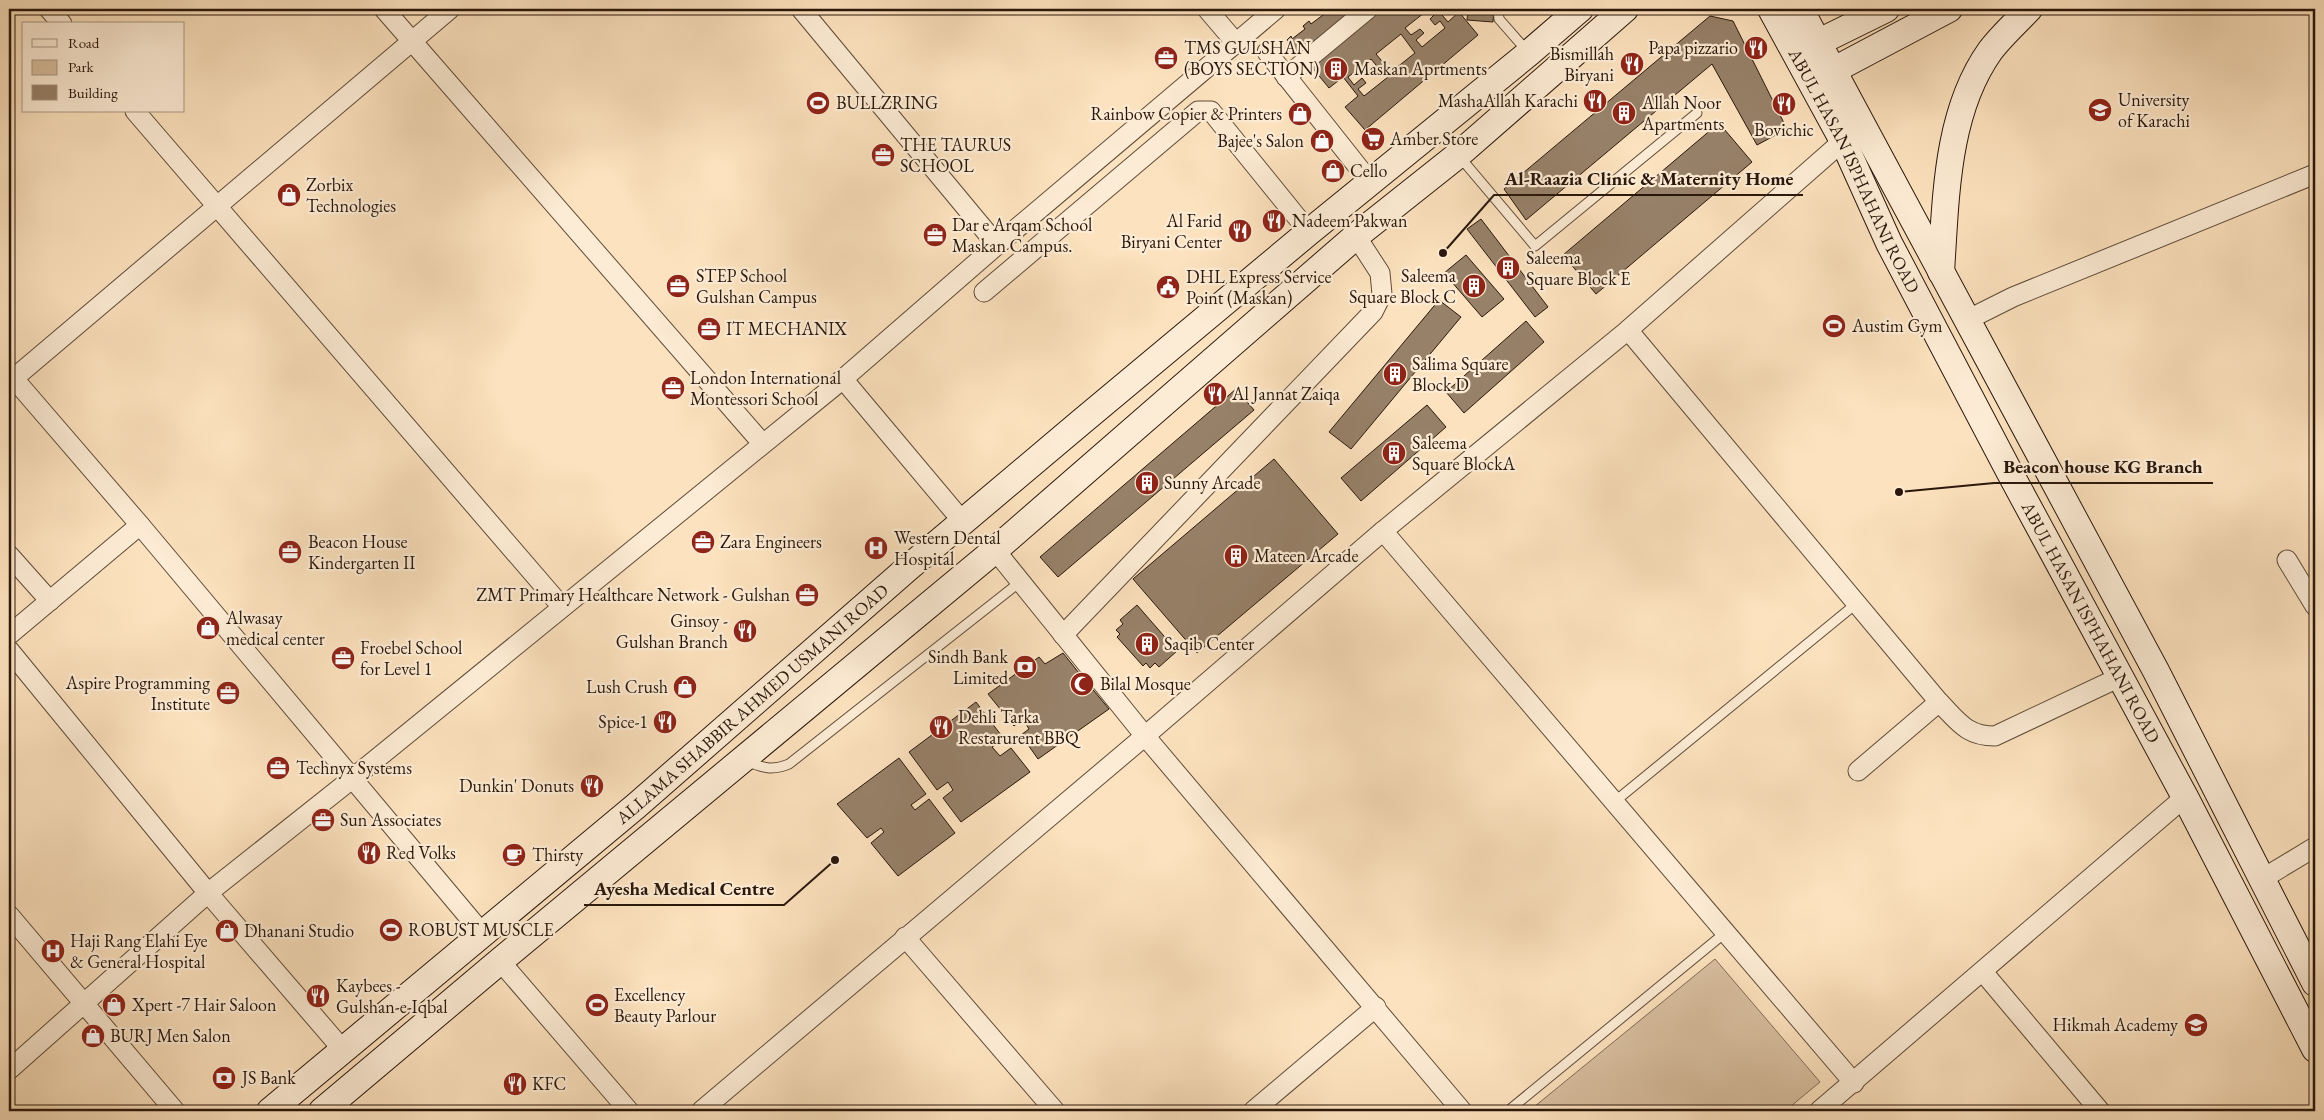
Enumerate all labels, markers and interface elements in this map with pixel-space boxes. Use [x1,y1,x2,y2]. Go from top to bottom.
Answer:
legend [22,22,185,112]
text: Road [68,33,100,52]
restaurant icon: Papa pizzario [1743,35,1769,61]
place label: TMS GULSHAN (BOYS SECTION) [1184,36,1319,80]
place label: Papa pizzario [1648,36,1738,59]
place label: Bismillah Biryani [1550,42,1615,86]
street label: ABUL HASAN ISPHAHANI ROAD [1783,43,1925,297]
office icon: TMS GULSHAN (BOYS SECTION) [1153,45,1179,71]
restaurant icon: Bismillah Biryani [1619,51,1645,77]
building icon: Maskan Aprtments [1323,56,1349,82]
text: Park [68,57,95,76]
place label: Maskan Aprtments [1354,57,1487,80]
text: Building [68,83,118,102]
restaurant icon: MashaAllah Karachi [1582,88,1608,114]
place label: University of Karachi [2118,88,2190,132]
place label: MashaAllah Karachi [1438,89,1579,112]
sports icon: BULLZRING [805,90,831,116]
place label: BULLZRING [836,91,938,114]
place label: Allah Noor Apartments [1641,91,1724,135]
restaurant icon: Bovichic [1771,91,1797,117]
school or university icon: University of Karachi [2087,97,2113,123]
building icon: Allah Noor Apartments [1611,100,1637,126]
shop icon: Rainbow Copier & Printers [1287,101,1313,127]
place label: Rainbow Copier & Printers [1091,102,1282,125]
place label: Bovichic [1754,118,1814,141]
supermarket icon: Amber Store [1360,126,1386,152]
place label: Amber Store [1389,127,1478,150]
shop icon: Bajee's Salon [1309,128,1335,154]
place label: Bajee's Salon [1217,129,1304,152]
place label: THE TAURUS SCHOOL [900,133,1011,177]
office icon: THE TAURUS SCHOOL [870,142,896,168]
shop icon: Cello [1320,158,1346,184]
place label: Cello [1350,159,1387,182]
callout: Al-Raazia Clinic & Maternity Home [1494,161,1803,195]
text: Al-Raazia Clinic & Maternity Home [1504,166,1793,191]
place label: Zorbix Technologies [306,173,396,217]
shop icon: Zorbix Technologies [276,182,302,208]
restaurant icon: Nadeem Pakwan [1261,208,1287,234]
place label: Al Farid Biryani Center [1121,209,1223,253]
place label: Nadeem Pakwan [1292,209,1408,232]
place label: Dar e Arqam School Maskan Campus. [952,213,1092,257]
restaurant icon: Al Farid Biryani Center [1227,218,1253,244]
office icon: Dar e Arqam School Maskan Campus. [922,222,948,248]
place label: Saleema Square Block E [1526,246,1630,290]
building icon: Saleema Square Block E [1495,255,1521,281]
place label: STEP School Gulshan Campus [696,264,817,308]
place label: Saleema Square Block C [1349,264,1457,308]
place label: DHL Express Service Point (Maskan) [1186,265,1331,309]
office icon: STEP School Gulshan Campus [665,273,691,299]
building icon: Saleema Square Block C [1461,273,1487,299]
public building icon: DHL Express Service Point (Maskan) [1155,274,1181,300]
sports icon: Austim Gym [1821,313,1847,339]
place label: Austim Gym [1851,314,1942,337]
office icon: IT MECHANIX [696,316,722,342]
place label: IT MECHANIX [726,317,847,340]
place label: Salima Square Block D [1412,352,1509,396]
building icon: Salima Square Block D [1382,361,1408,387]
place label: London International Montessori School [690,366,841,410]
office icon: London International Montessori School [660,375,686,401]
restaurant icon: Al Jannat Zaiqa [1202,381,1228,407]
place label: Al Jannat Zaiqa [1231,382,1341,405]
place label: Saleema Square BlockA [1412,431,1516,475]
building icon: Saleema Square BlockA [1381,440,1407,466]
callout: Beacon house KG Branch [1994,449,2213,483]
text: Beacon house KG Branch [2003,454,2203,479]
building icon: Sunny Arcade [1134,470,1160,496]
place label: Sunny Arcade [1164,471,1260,494]
street label: ABUL HASAN ISPHAHANI ROAD [2016,497,2166,747]
place label: Western Dental Hospital [894,526,1001,570]
office icon: Zara Engineers [690,529,716,555]
place label: Beacon House Kindergarten II [308,530,415,574]
place label: Zara Engineers [720,530,822,553]
hospital icon: Western Dental Hospital [863,535,889,561]
office icon: Beacon House Kindergarten II [277,539,303,565]
building icon: Mateen Arcade [1223,543,1249,569]
place label: Mateen Arcade [1254,544,1359,567]
street label: ALLAMA SHABBIR AHMED USMANI ROAD [610,578,893,830]
office icon: ZMT Primary Healthcare Network - Gulshan [794,582,820,608]
place label: ZMT Primary Healthcare Network - Gulshan [476,583,790,606]
place label: Alwasay medical center [225,606,325,650]
place label: Ginsoy - Gulshan Branch [616,609,728,653]
shop icon: Alwasay medical center [195,615,221,641]
restaurant icon: Ginsoy - Gulshan Branch [732,618,758,644]
building icon: Saqib Center [1134,631,1160,657]
place label: Saqib Center [1164,632,1254,655]
place label: Froebel School for Level 1 [360,636,462,680]
office icon: Froebel School for Level 1 [330,645,356,671]
place label: Sindh Bank Limited [928,645,1009,689]
bank icon: Sindh Bank Limited [1012,654,1038,680]
place label: Aspire Programming Institute [65,671,210,715]
mosque icon: Bilal Mosque [1069,671,1095,697]
place label: Bilal Mosque [1100,672,1191,695]
shop icon: Lush Crush [672,674,698,700]
place label: Lush Crush [586,675,668,698]
office icon: Aspire Programming Institute [215,680,241,706]
place label: Dehli Tarka Restarurent BBQ [958,705,1081,749]
restaurant icon: Spice-1 [652,709,678,735]
place label: Spice-1 [598,710,648,733]
restaurant icon: Dehli Tarka Restarurent BBQ [928,714,954,740]
office icon: Technyx Systems [265,755,291,781]
place label: Technyx Systems [296,756,412,779]
restaurant icon: Dunkin' Donuts [579,773,605,799]
place label: Dunkin' Donuts [459,774,574,797]
office icon: Sun Associates [310,807,336,833]
place label: Sun Associates [340,808,442,831]
restaurant icon: Red Volks [356,840,382,866]
place label: Red Volks [386,841,456,864]
cafe icon: Thirsty [501,842,527,868]
place label: Thirsty [532,843,583,866]
callout: Ayesha Medical Centre [584,871,784,905]
text: Ayesha Medical Centre [593,876,774,901]
sports icon: ROBUST MUSCLE [378,917,404,943]
shop icon: Dhanani Studio [214,918,240,944]
place label: ROBUST MUSCLE [408,918,554,941]
place label: Dhanani Studio [244,919,354,942]
place label: Haji Rang Elahi Eye & General Hospital [70,929,208,973]
hospital icon: Haji Rang Elahi Eye & General Hospital [40,938,66,964]
place label: Kaybees - Gulshan-e-Iqbal [336,974,448,1018]
restaurant icon: Kaybees - Gulshan-e-Iqbal [305,983,331,1009]
place label: Excellency Beauty Parlour [614,983,716,1027]
shop icon: Xpert -7 Hair Saloon [101,992,127,1018]
sports icon: Excellency Beauty Parlour [584,992,610,1018]
place label: Xpert -7 Hair Saloon [131,993,277,1016]
school or university icon: Hikmah Academy [2183,1012,2209,1038]
place label: Hikmah Academy [2053,1013,2178,1036]
shop icon: BURJ Men Salon [80,1023,106,1049]
place label: BURJ Men Salon [110,1024,231,1047]
bank icon: JS Bank [211,1065,237,1091]
place label: JS Bank [240,1066,296,1089]
restaurant icon: KFC [502,1071,528,1097]
place label: KFC [532,1072,566,1095]

